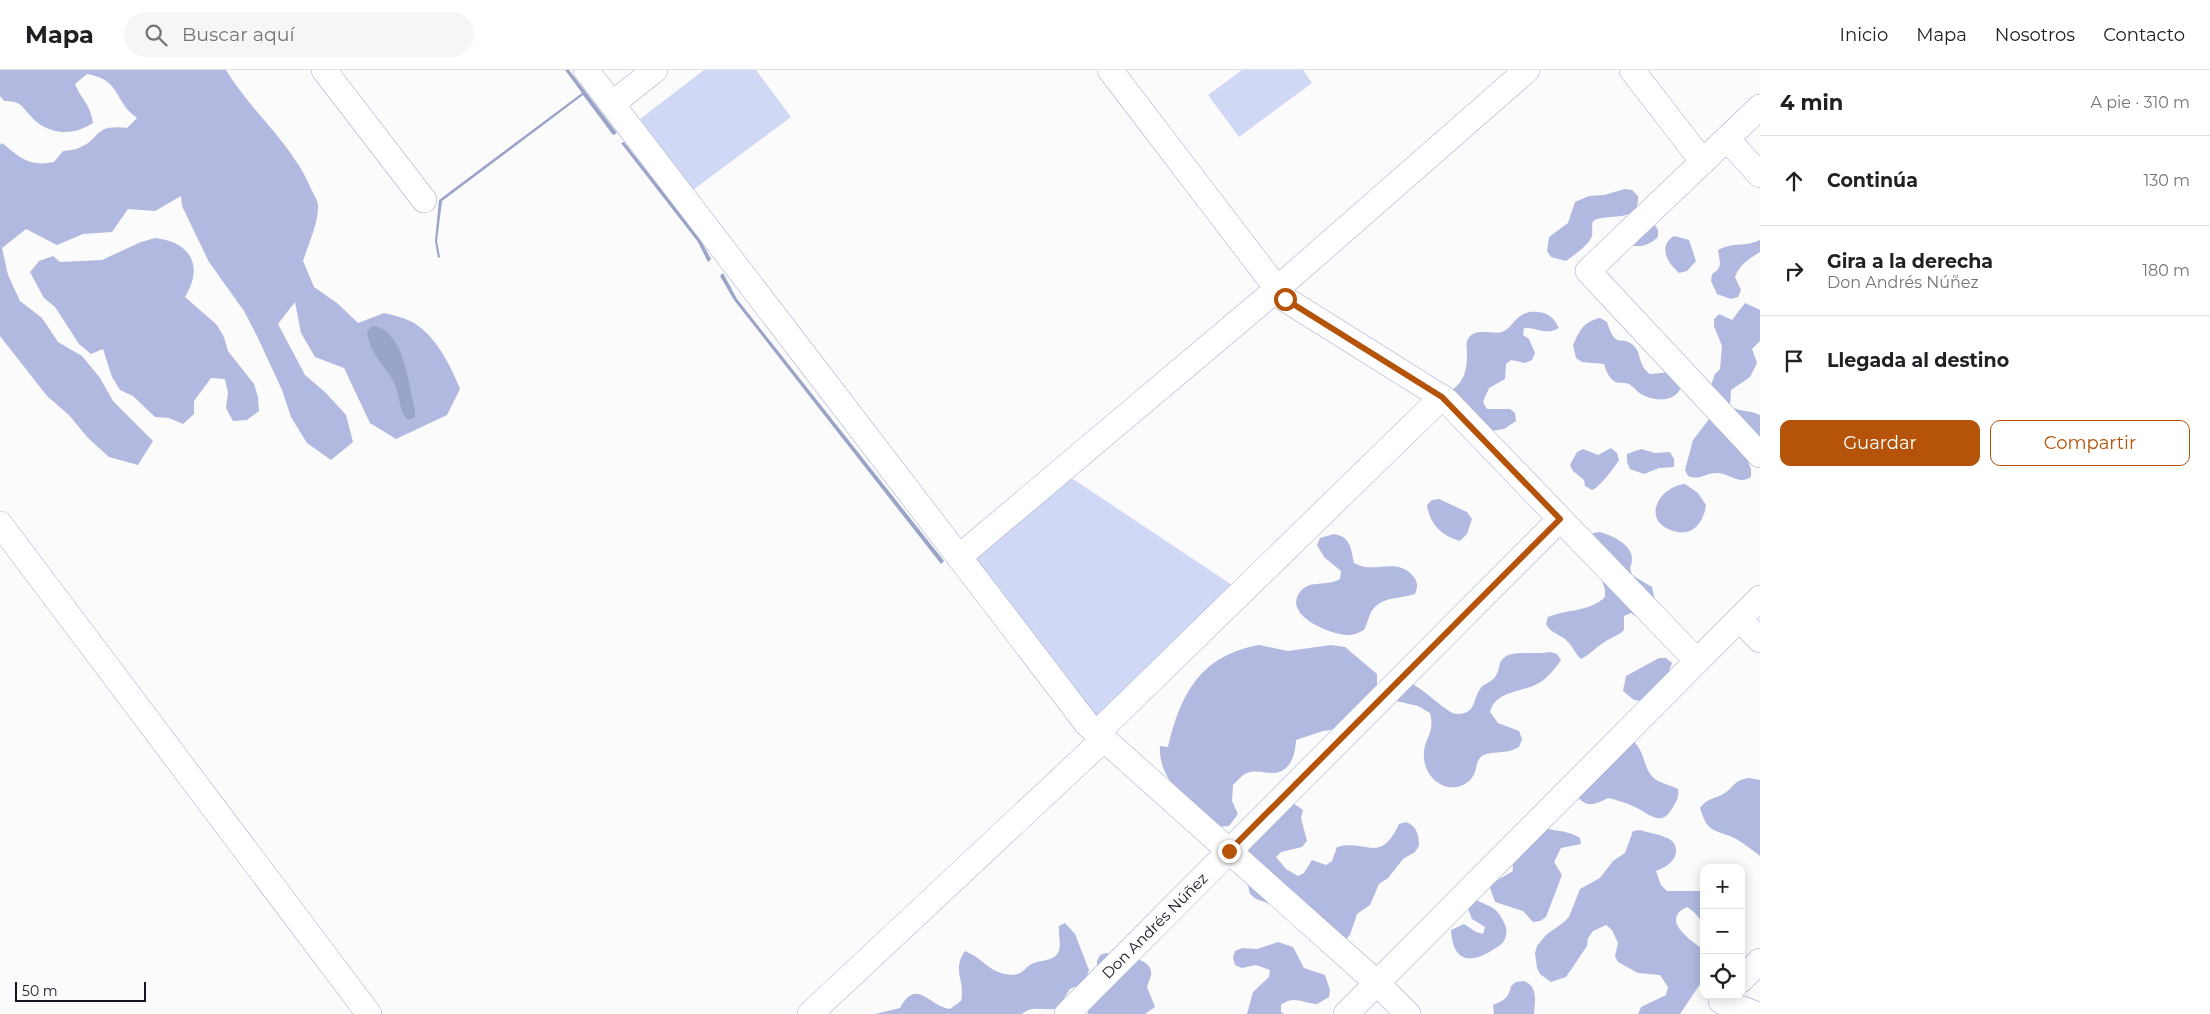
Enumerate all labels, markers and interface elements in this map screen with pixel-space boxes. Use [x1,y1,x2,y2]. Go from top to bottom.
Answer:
search box [124,12,474,57]
text: Mapa [25,20,94,49]
icon: search [142,21,170,49]
text: Buscar aquí [182,23,295,46]
text: Inicio [1840,24,1888,46]
text: Mapa [1916,24,1967,46]
text: Nosotros [1995,24,2075,46]
text: Contacto [2103,24,2185,46]
text: 4 min [1780,90,1843,115]
text: A pie · 310 m [2091,93,2190,112]
icon: ahead [1780,167,1808,195]
text: Continúa [1827,169,1918,192]
text: 130 m [2143,171,2190,190]
text: Gira a la derecha [1827,250,1993,273]
icon: right [1780,257,1808,285]
text: 180 m [2142,261,2190,280]
text: Don Andrés Núñez [1827,273,1979,292]
route start [1274,288,1297,311]
icon: arrive [1780,347,1808,375]
text: Llegada al destino [1827,349,2009,372]
button: Guardar [1780,420,1980,466]
button: Compartir [1990,420,2190,466]
route end [1218,840,1241,863]
map controls [1700,864,1745,999]
button: + [1700,864,1745,909]
street label: Don Andrés Núñez [1098,868,1212,983]
button: − [1700,909,1745,954]
button: locate [1700,954,1745,999]
scale bar [15,979,146,1002]
text: 50 m [22,982,58,1000]

